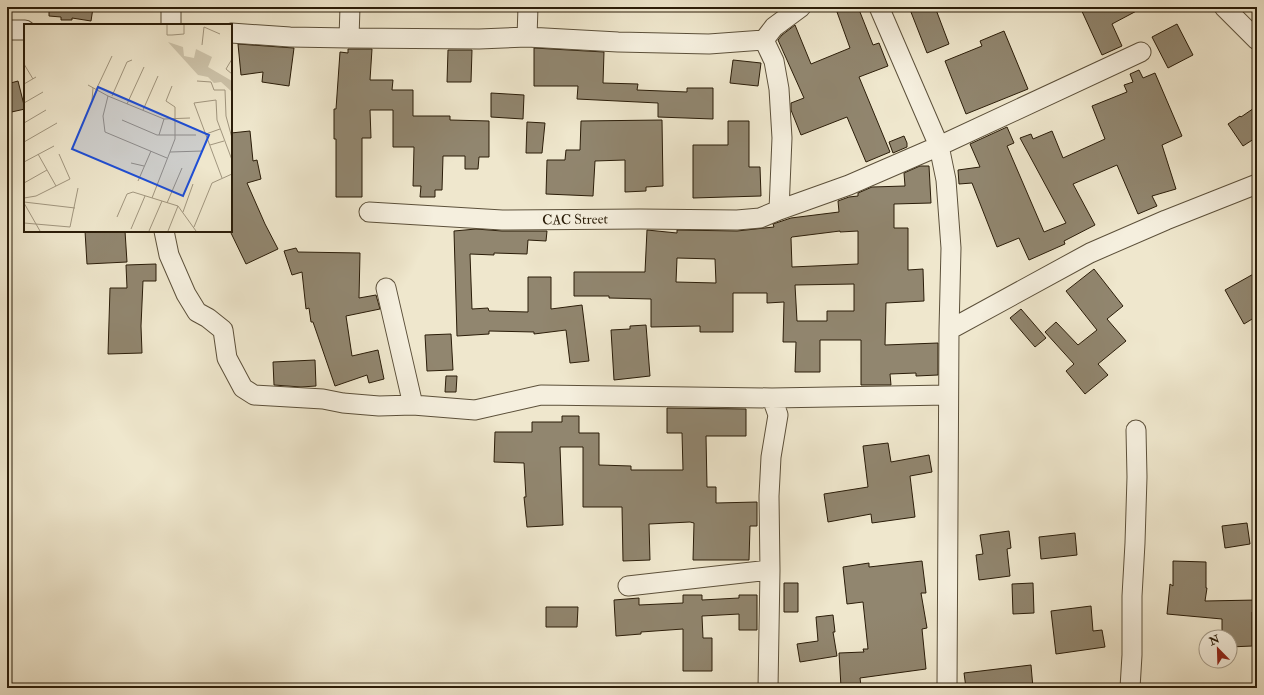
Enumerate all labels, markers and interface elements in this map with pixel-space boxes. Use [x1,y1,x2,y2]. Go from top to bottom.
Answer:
inset map [24,24,232,232]
street label: CAC Street [542,210,609,229]
north arrow [1198,629,1238,669]
text: N [1206,632,1222,649]

